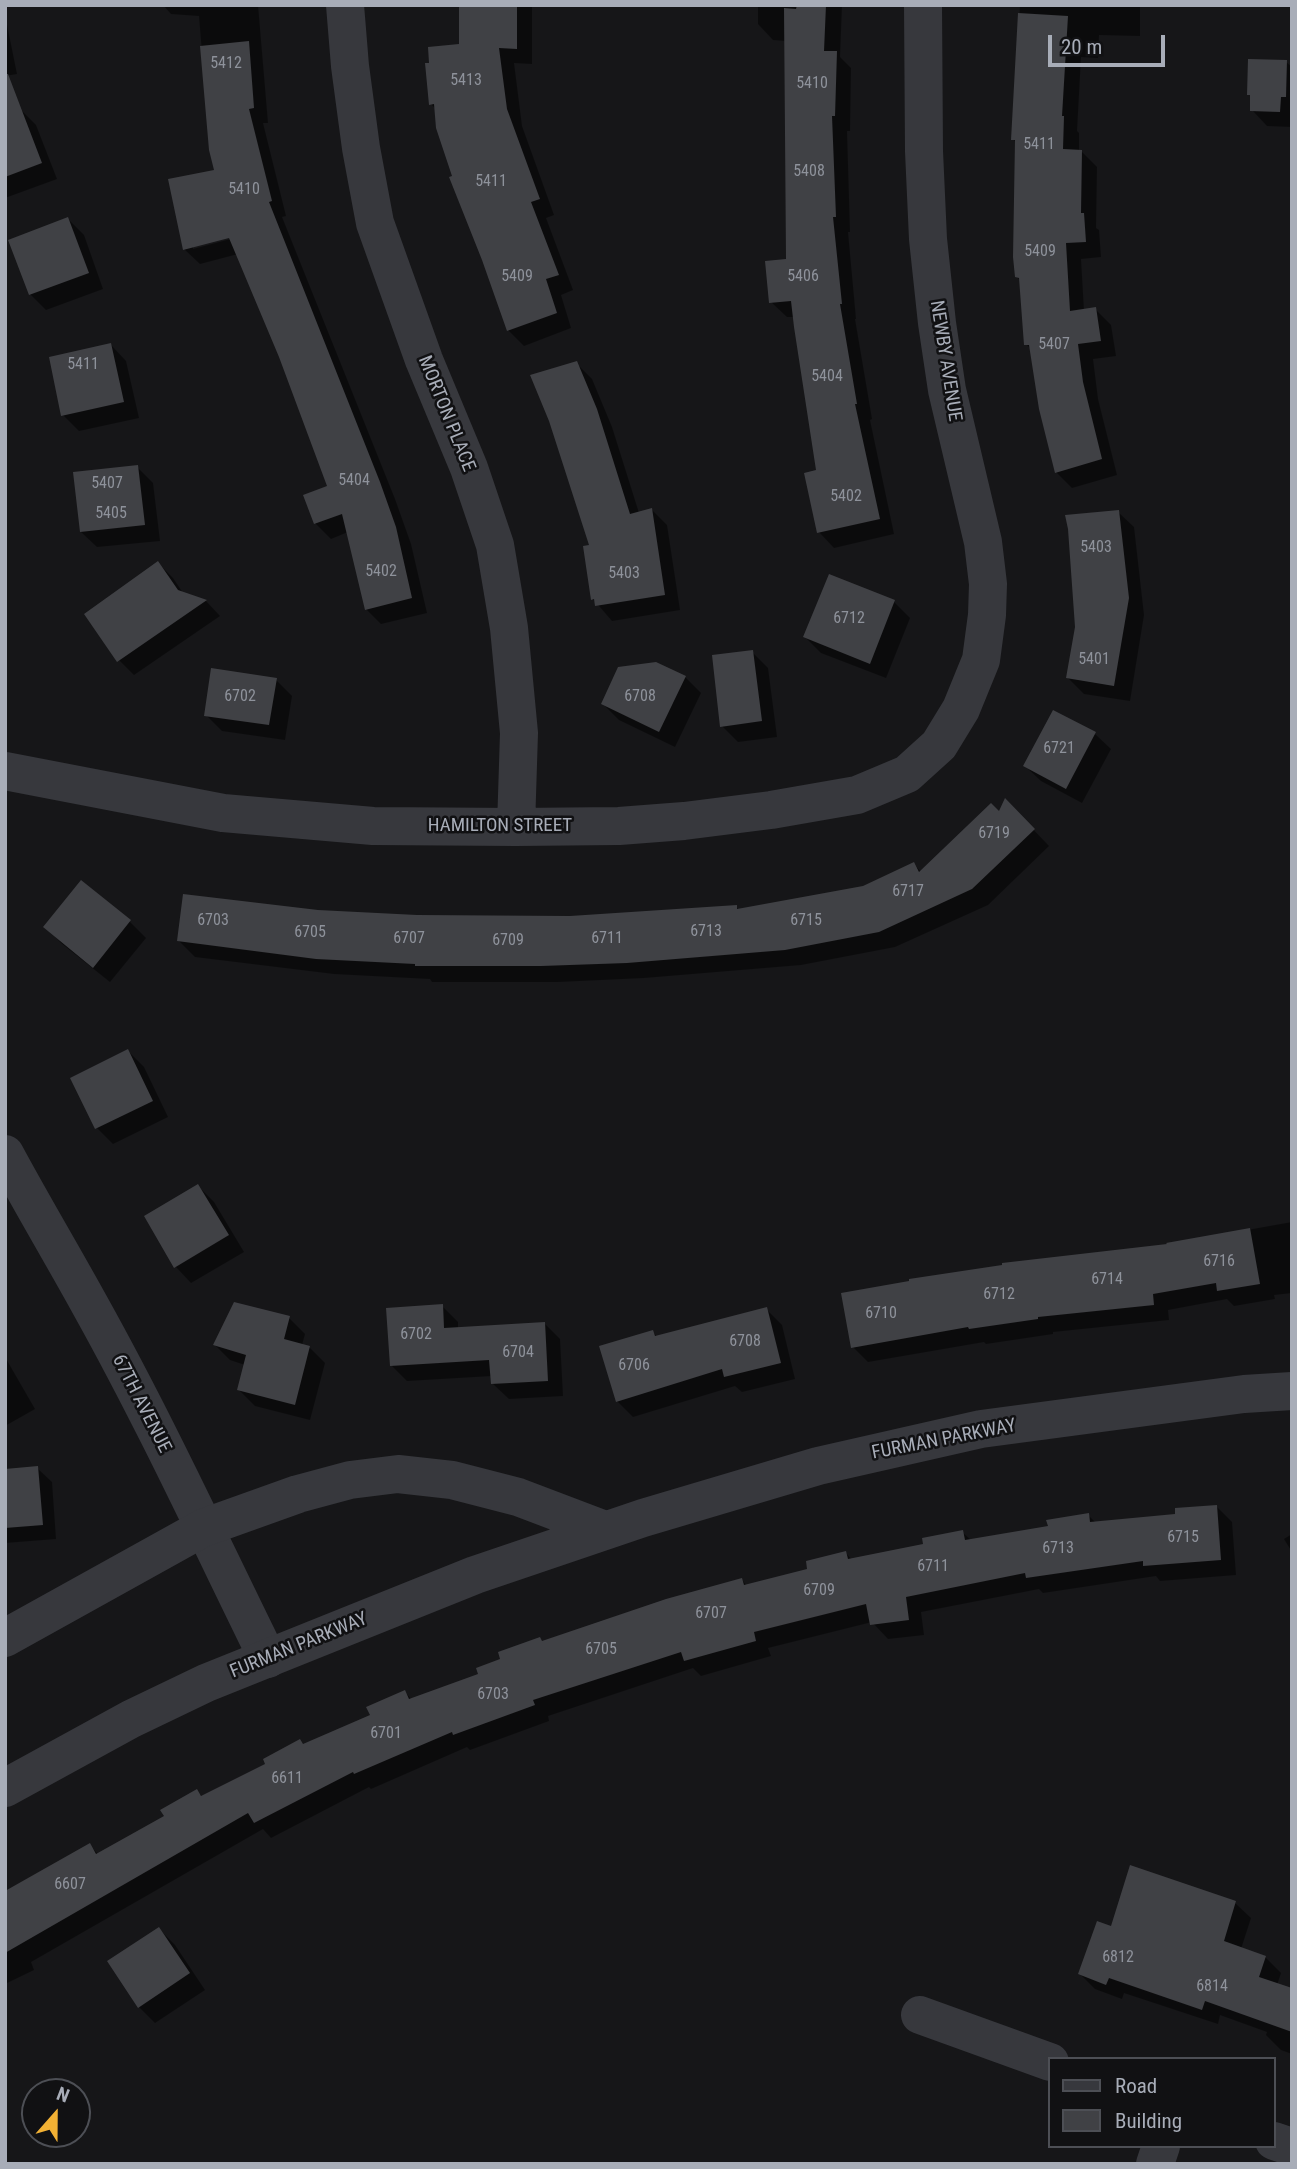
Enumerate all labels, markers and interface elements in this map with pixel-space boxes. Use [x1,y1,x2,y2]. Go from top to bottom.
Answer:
scale bar [1052,21,1169,65]
text: 20 m [1061,35,1102,59]
house number: 5412 [210,54,242,74]
house number: 5413 [450,71,482,91]
house number: 5410 [796,74,828,94]
house number: 5411 [1023,135,1055,155]
house number: 5408 [793,162,825,182]
house number: 5411 [475,172,507,192]
house number: 5410 [228,180,260,200]
house number: 5409 [1024,242,1056,262]
house number: 5409 [501,267,533,287]
house number: 5406 [787,267,819,287]
street label: NEWBY AVENUE [924,299,966,423]
house number: 5407 [1038,335,1070,355]
street label: MORTON PLACE [412,353,480,475]
house number: 5411 [67,355,99,375]
house number: 5404 [811,367,843,387]
house number: 5404 [338,471,370,491]
house number: 5407 [91,474,123,494]
house number: 5402 [830,487,862,507]
house number: 5405 [95,504,127,524]
house number: 5403 [1080,538,1112,558]
house number: 5402 [365,562,397,582]
house number: 5403 [608,564,640,584]
house number: 6712 [833,609,865,629]
house number: 5401 [1078,650,1110,670]
house number: 6702 [224,687,256,707]
house number: 6708 [624,687,656,707]
house number: 6721 [1043,739,1075,759]
street label: HAMILTON STREET [428,815,572,837]
house number: 6719 [978,824,1010,844]
house number: 6717 [892,882,924,902]
house number: 6703 [197,911,229,931]
house number: 6715 [790,911,822,931]
house number: 6713 [690,922,722,942]
house number: 6705 [294,923,326,943]
house number: 6707 [393,929,425,949]
house number: 6711 [591,929,623,949]
house number: 6709 [492,931,524,951]
house number: 6716 [1203,1252,1235,1272]
house number: 6714 [1091,1270,1123,1290]
house number: 6712 [983,1285,1015,1305]
house number: 6710 [865,1304,897,1324]
house number: 6702 [400,1325,432,1345]
house number: 6708 [729,1332,761,1352]
house number: 6704 [502,1343,534,1363]
street label: 67TH AVENUE [107,1351,175,1457]
house number: 6706 [618,1356,650,1376]
street label: FURMAN PARKWAY [870,1415,1018,1465]
house number: 6715 [1167,1528,1199,1548]
house number: 6713 [1042,1539,1074,1559]
house number: 6711 [917,1557,949,1577]
house number: 6709 [803,1581,835,1601]
house number: 6707 [695,1604,727,1624]
street label: FURMAN PARKWAY [227,1608,371,1684]
house number: 6705 [585,1640,617,1660]
house number: 6703 [477,1685,509,1705]
house number: 6701 [370,1724,402,1744]
house number: 6611 [271,1769,303,1789]
house number: 6607 [54,1875,86,1895]
house number: 6812 [1102,1948,1134,1968]
house number: 6814 [1196,1977,1228,1997]
legend [1048,2057,1276,2148]
text: Road [1115,2074,1157,2098]
north arrow [21,2078,91,2148]
text: N [53,2082,73,2108]
text: Building [1115,2109,1182,2133]

